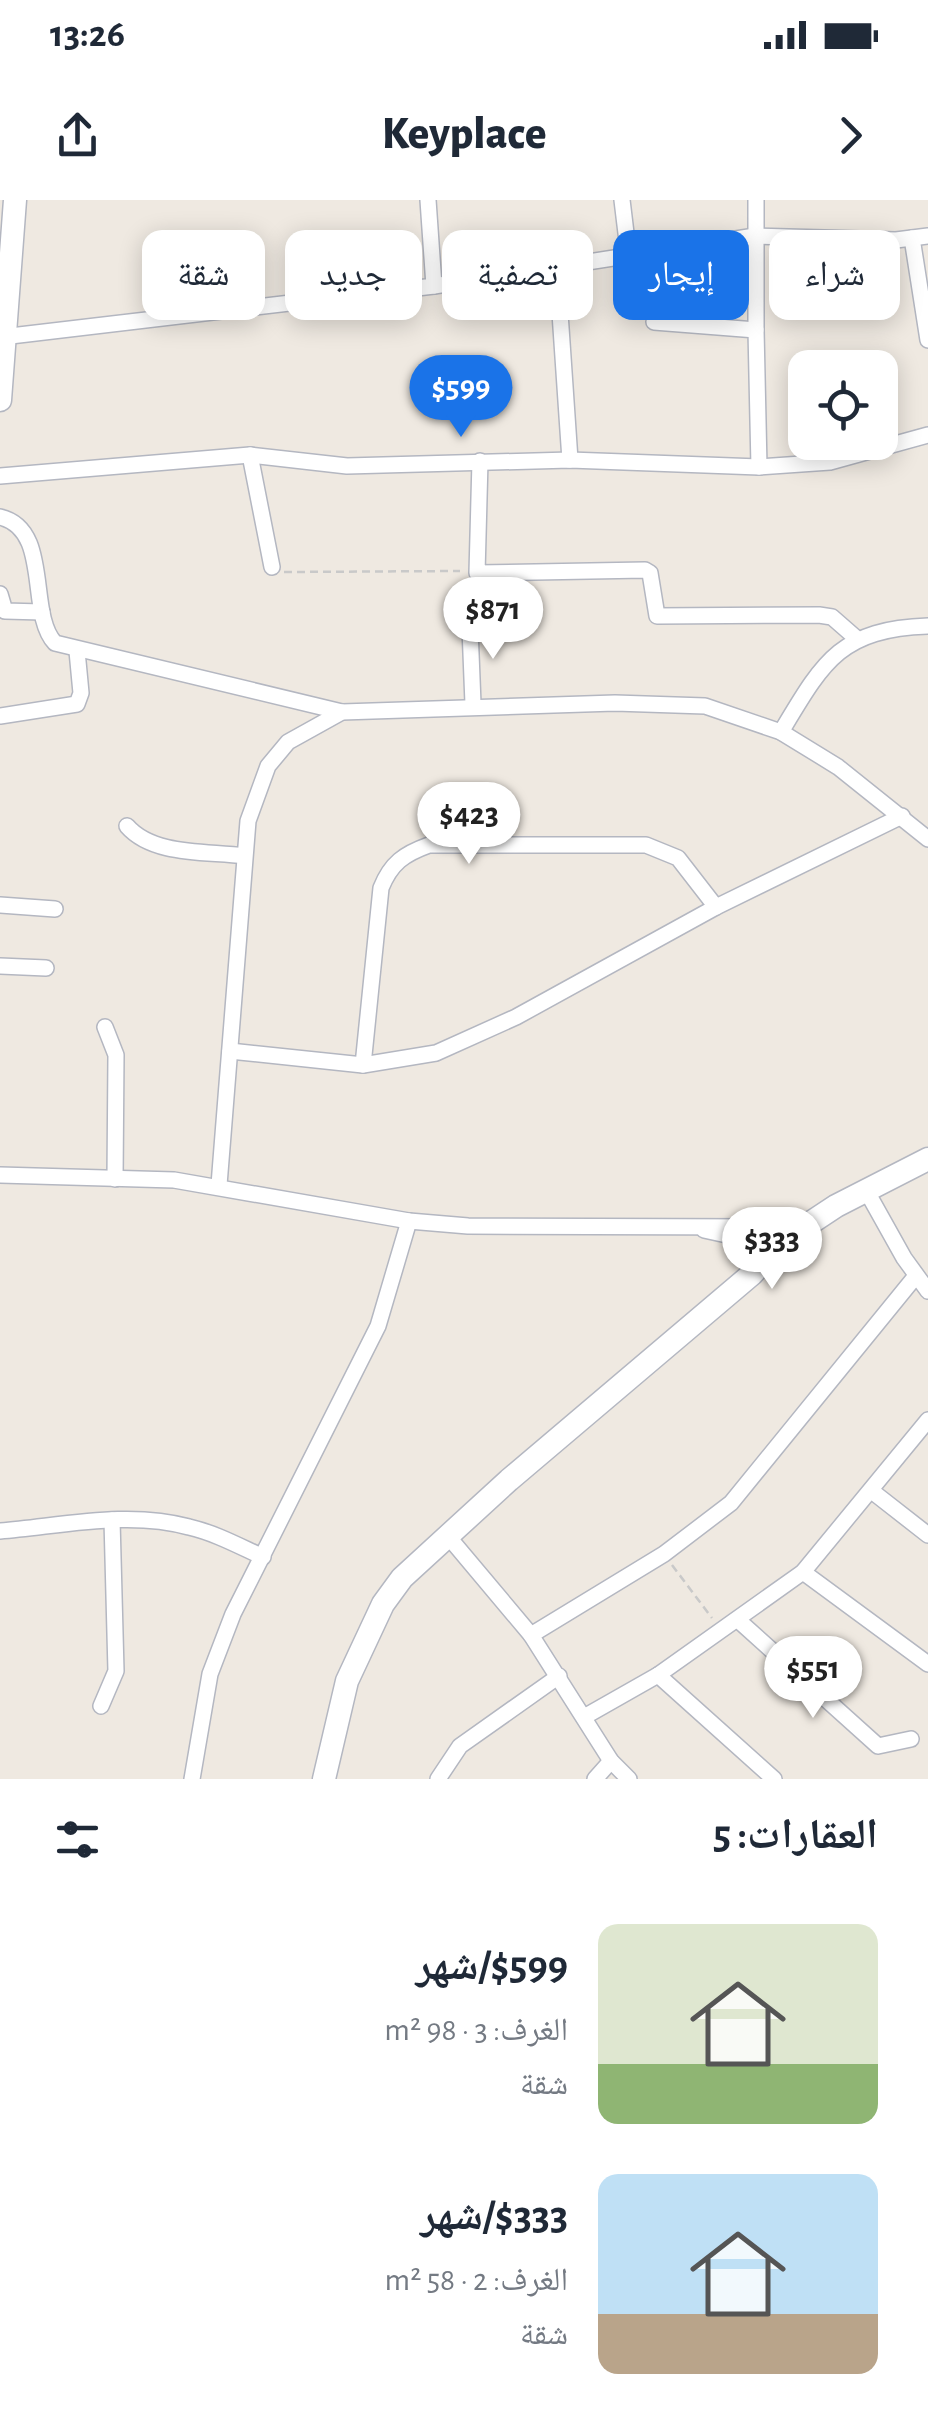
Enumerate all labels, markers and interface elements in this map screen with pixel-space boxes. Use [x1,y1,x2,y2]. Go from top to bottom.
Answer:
text: 13:26 [50,16,125,54]
icon: share [50,108,105,163]
icon: forward [823,108,878,163]
text: Keyplace [382,112,546,157]
chip: شقة [142,230,265,320]
chip: جديد [285,230,422,320]
chip: تصفية [442,230,593,320]
chip: إيجار [613,230,749,320]
chip: شراء [769,230,900,320]
map controls [788,350,898,460]
button: locate [788,350,898,460]
pin: $599 [402,355,520,440]
text: $599 [431,371,491,403]
pin: $871 [434,577,552,662]
text: $871 [465,593,521,625]
pin: $423 [410,782,528,867]
text: $423 [439,798,499,830]
pin: $333 [713,1207,831,1292]
text: $333 [744,1223,800,1255]
pin: $551 [754,1636,872,1721]
text: $551 [786,1652,840,1684]
icon: filters [50,1812,105,1867]
text: العقارات: 5 [713,1814,878,1856]
text: $599/شهر [416,1945,568,1987]
icon: home [678,1964,798,2084]
text: الغرف: 3 · 98 m² [384,2014,568,2046]
text: شقة [520,2068,568,2100]
text: $333/شهر [420,2195,568,2237]
icon: home [678,2214,798,2334]
text: الغرف: 2 · 58 m² [385,2264,568,2296]
text: شقة [520,2318,568,2350]

